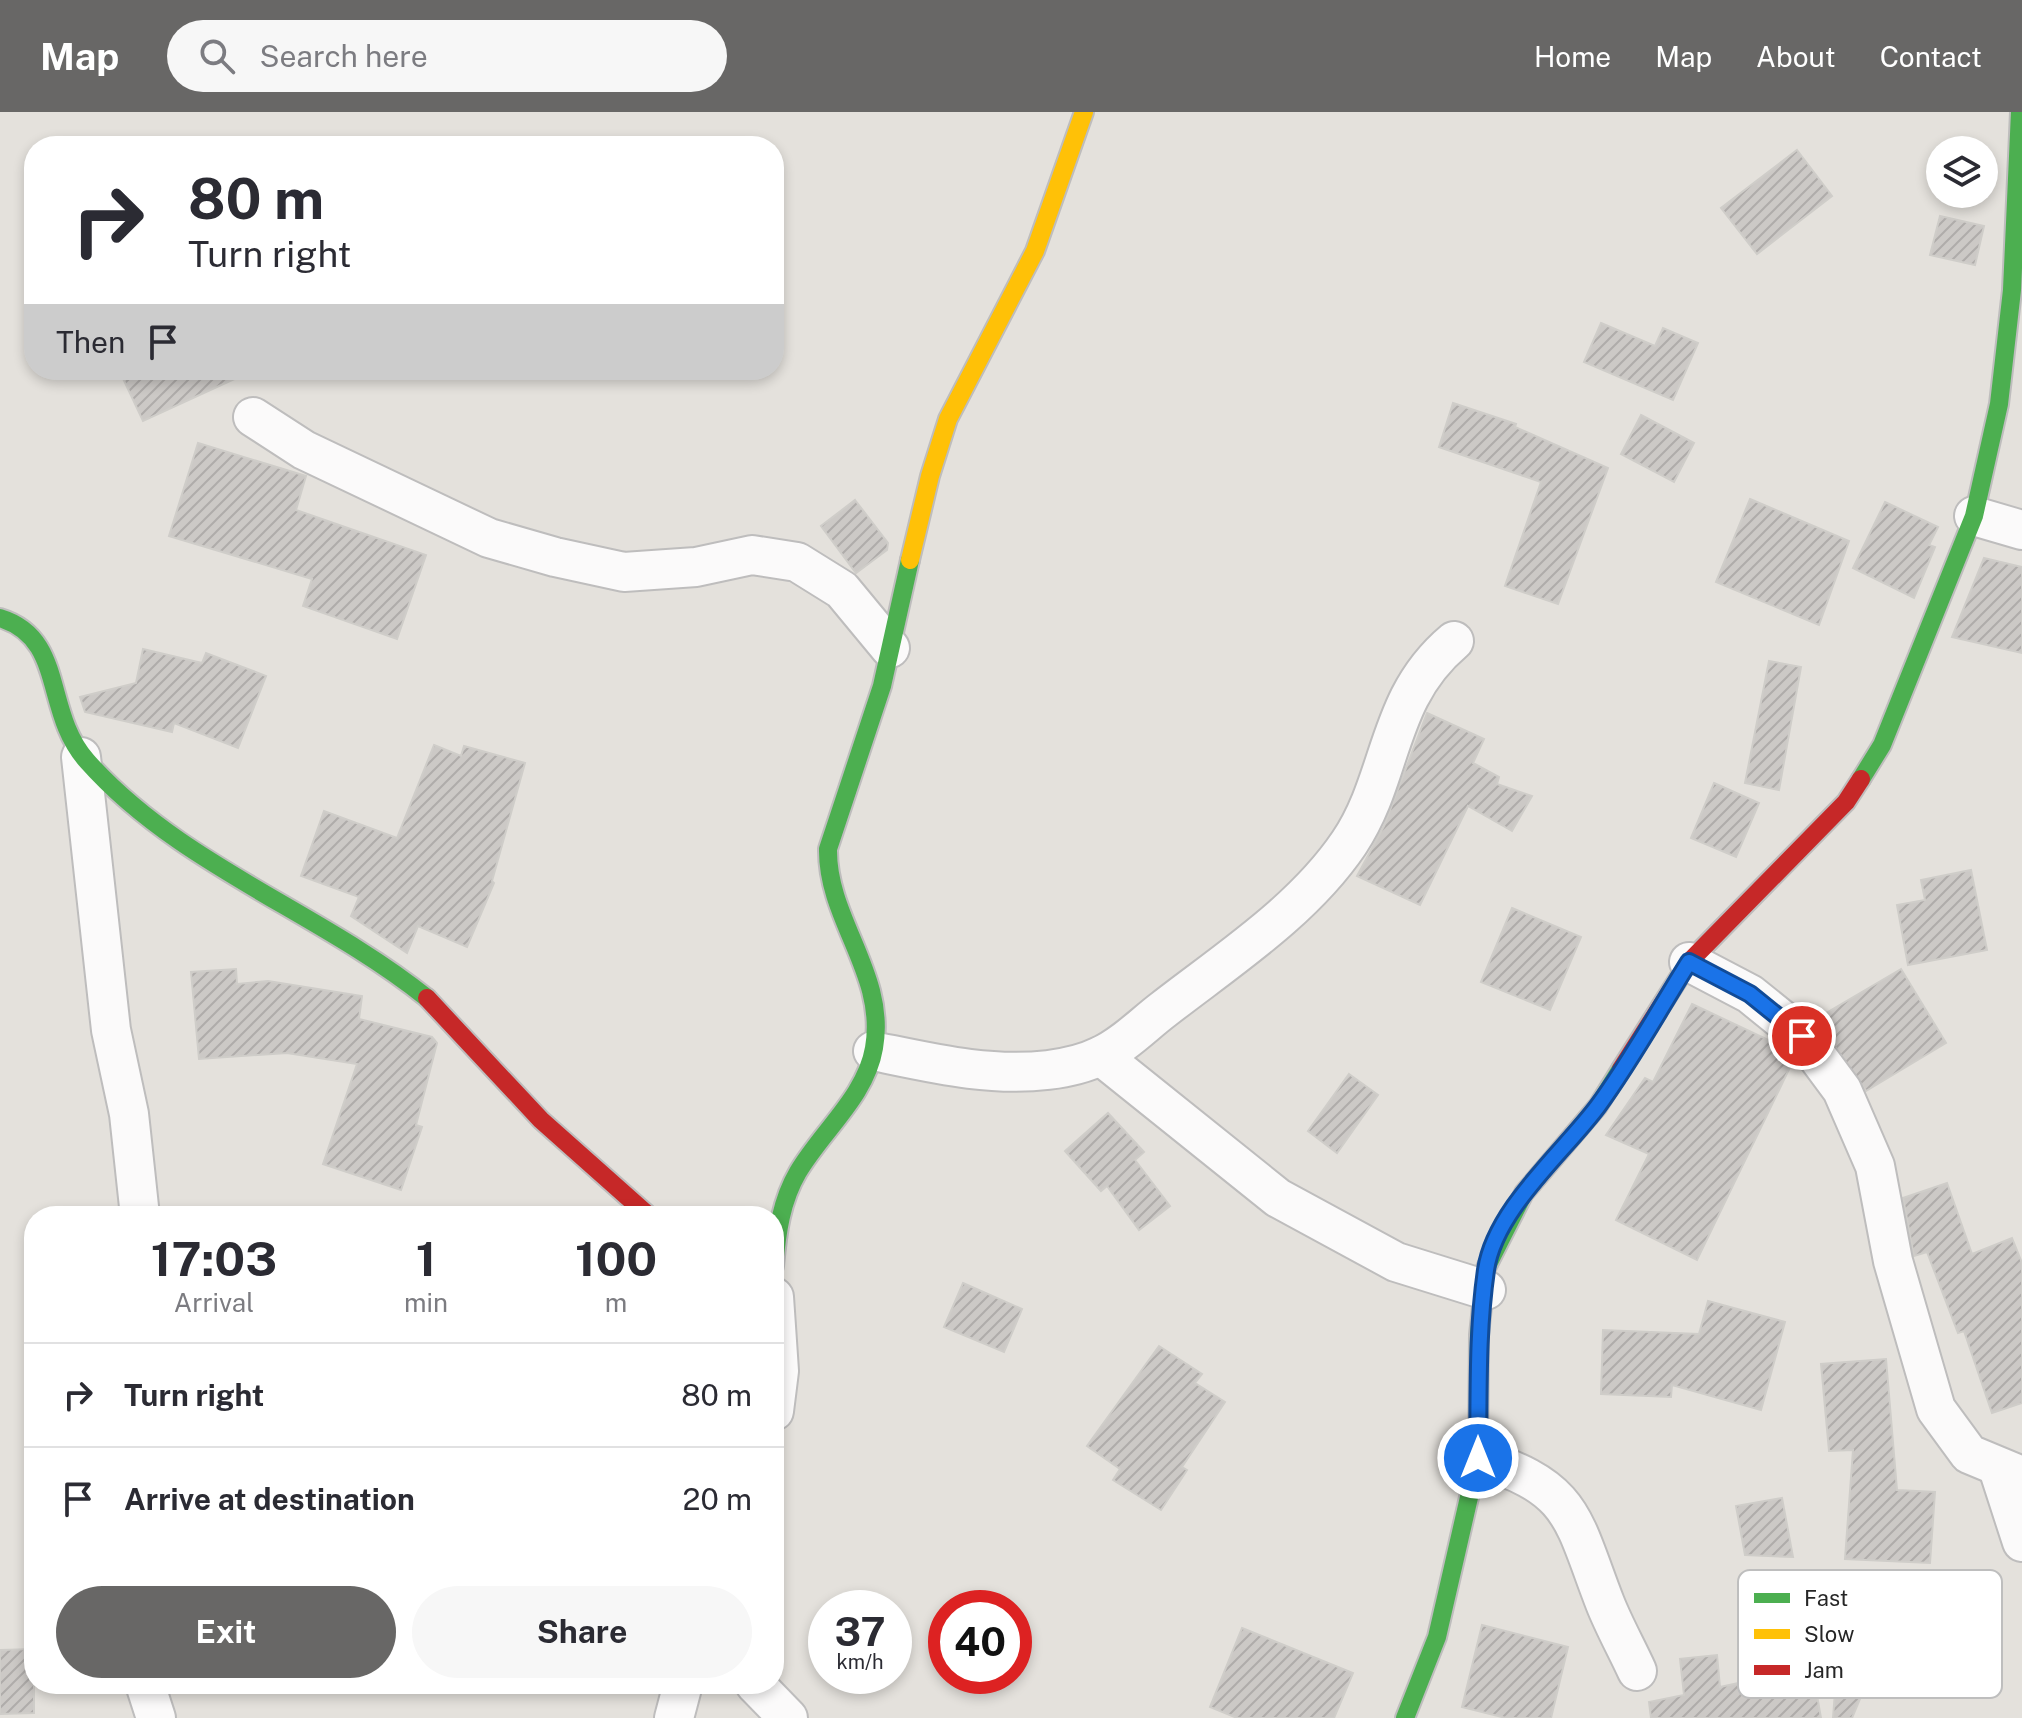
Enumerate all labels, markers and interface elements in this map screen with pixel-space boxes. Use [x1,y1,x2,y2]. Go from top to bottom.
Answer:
search box [167,20,727,92]
text: Map [40,34,119,79]
icon: search [195,34,239,78]
text: Search here [259,38,428,74]
text: Home [1534,40,1611,73]
text: Map [1655,40,1712,73]
text: About [1756,40,1836,73]
text: Contact [1880,40,1982,73]
map controls [1926,136,1998,208]
button: layers [1926,136,1998,208]
text: 80 m [188,166,324,232]
icon: right [56,168,160,272]
text: Turn right [188,233,351,275]
icon: arrive [141,320,185,364]
text: Then [56,324,125,360]
pin [1768,1002,1836,1070]
icon: arrive [1780,1014,1824,1058]
text: 17:03 [151,1230,277,1287]
text: 1 [416,1230,436,1287]
text: 100 [575,1230,657,1287]
text: Arrival [174,1287,254,1318]
text: min [404,1287,448,1318]
text: m [605,1287,627,1318]
icon: right [56,1373,100,1417]
text: Turn right [124,1377,264,1413]
text: 80 m [681,1377,752,1413]
position arrow [1436,1416,1520,1500]
icon: arrive [56,1477,100,1521]
text: Arrive at destination [124,1481,415,1517]
text: 20 m [683,1481,752,1517]
legend [1738,1570,2002,1698]
text: Fast [1804,1585,1848,1611]
button: Exit [56,1586,396,1678]
button: Share [412,1586,752,1678]
speed limit sign: 40 [928,1590,1032,1694]
text: 37 [835,1608,885,1655]
text: Slow [1804,1621,1854,1647]
text: km/h [836,1650,884,1674]
text: Jam [1804,1657,1844,1683]

